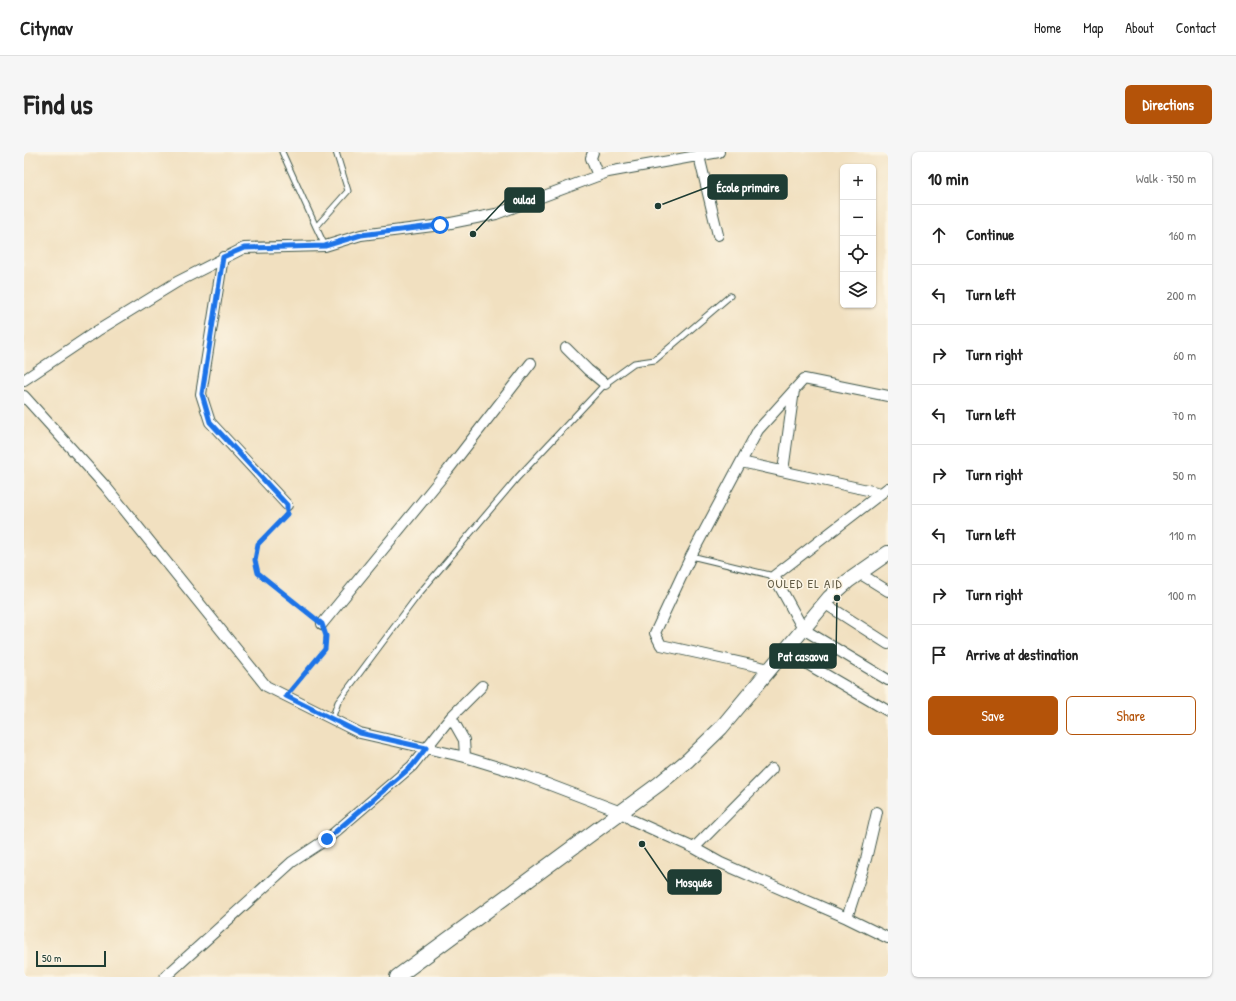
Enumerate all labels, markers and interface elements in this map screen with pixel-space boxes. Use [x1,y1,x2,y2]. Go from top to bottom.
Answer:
text: Citynav [20,15,73,41]
text: Home [1034,18,1061,37]
text: Map [1083,18,1103,37]
text: About [1125,18,1154,37]
text: Contact [1176,18,1216,37]
text: Find us [24,85,93,123]
button: Directions [1125,85,1212,124]
map controls [840,164,876,308]
button: + [840,164,876,200]
text: 10 min [928,167,969,190]
text: Walk · 750 m [1136,169,1196,187]
callout: École primaire [708,175,787,199]
text: École primaire [717,179,780,197]
callout: oulad [505,188,544,212]
text: oulad [513,191,535,208]
button: − [840,200,876,236]
route start [431,216,449,234]
icon: ahead [928,224,950,246]
text: Continue [966,224,1014,245]
text: 160 m [1168,226,1196,244]
button: locate [840,236,876,272]
button: layers [840,272,876,308]
icon: left [928,284,950,306]
text: Turn left [966,284,1016,305]
text: 200 m [1166,286,1196,304]
icon: right [928,344,950,366]
text: Turn right [966,344,1022,365]
text: 60 m [1173,346,1196,364]
icon: left [928,404,950,426]
text: Turn left [966,404,1016,425]
text: 70 m [1172,406,1196,424]
icon: right [928,464,950,486]
text: Turn right [966,464,1022,485]
text: 50 m [1173,466,1196,484]
icon: left [928,524,950,546]
text: Turn left [966,524,1016,545]
text: 110 m [1169,526,1196,544]
district label: OULED EL AID [767,574,843,592]
icon: right [928,584,950,606]
text: Turn right [966,584,1022,605]
text: 100 m [1168,586,1196,604]
callout: Pat casaova [770,644,836,668]
icon: arrive [928,644,950,666]
text: Arrive at destination [966,644,1078,665]
text: Pat casaova [778,648,828,665]
button: Save [928,696,1058,735]
button: Share [1066,696,1196,735]
route end [318,830,336,848]
callout: Mosquée [668,870,721,894]
text: Mosquée [676,874,712,892]
scale bar [36,949,106,968]
text: 50 m [42,951,62,965]

